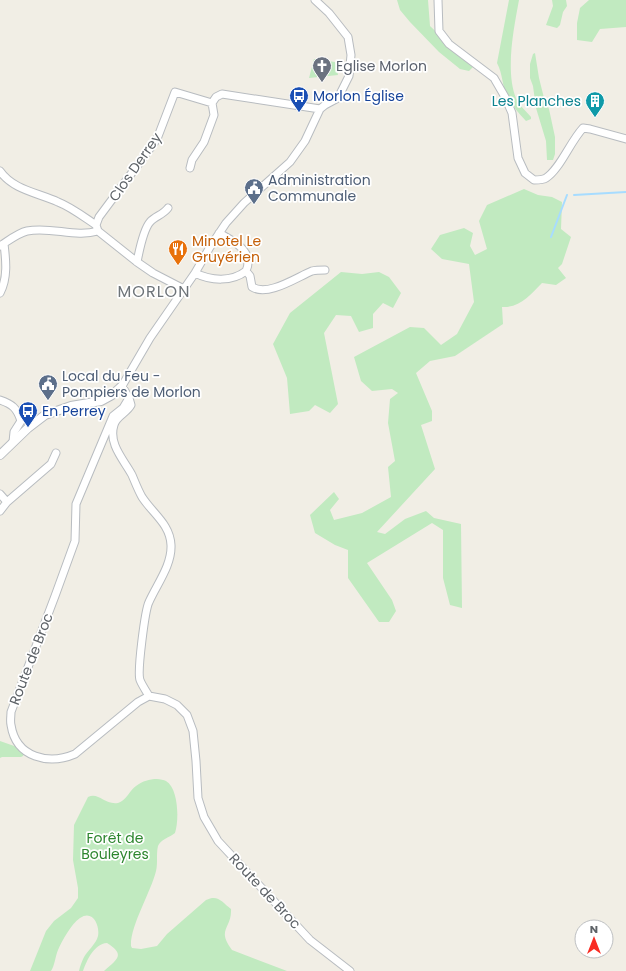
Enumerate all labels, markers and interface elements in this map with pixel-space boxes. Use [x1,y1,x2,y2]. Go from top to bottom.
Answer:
church icon: Eglise Morlon [311,55,333,83]
place label: Eglise Morlon [336,56,427,76]
bus stop icon: Morlon Église [288,85,310,113]
place label: Morlon Église [313,86,404,106]
building icon: Les Planches [584,90,606,118]
place label: Les Planches [492,91,581,111]
street label: Clos Derrey [104,128,166,205]
place label: Administration Communale [268,170,371,206]
public building icon: Administration Communale [243,177,265,205]
place label: Minotel Le Gruyérien [192,231,261,267]
restaurant icon: Minotel Le Gruyérien [167,238,189,266]
district label: MORLON [118,280,190,303]
place label: Local du Feu - Pompiers de Morlon [62,366,201,402]
public building icon: Local du Feu - Pompiers de Morlon [37,373,59,401]
bus stop icon: En Perrey [17,400,39,428]
place label: En Perrey [42,401,106,421]
street label: Route de Broc [4,610,58,708]
park label: Forêt de Bouleyres [81,828,149,864]
street label: Route de Broc [225,849,305,933]
north arrow [574,919,614,959]
text: N [590,921,598,937]

